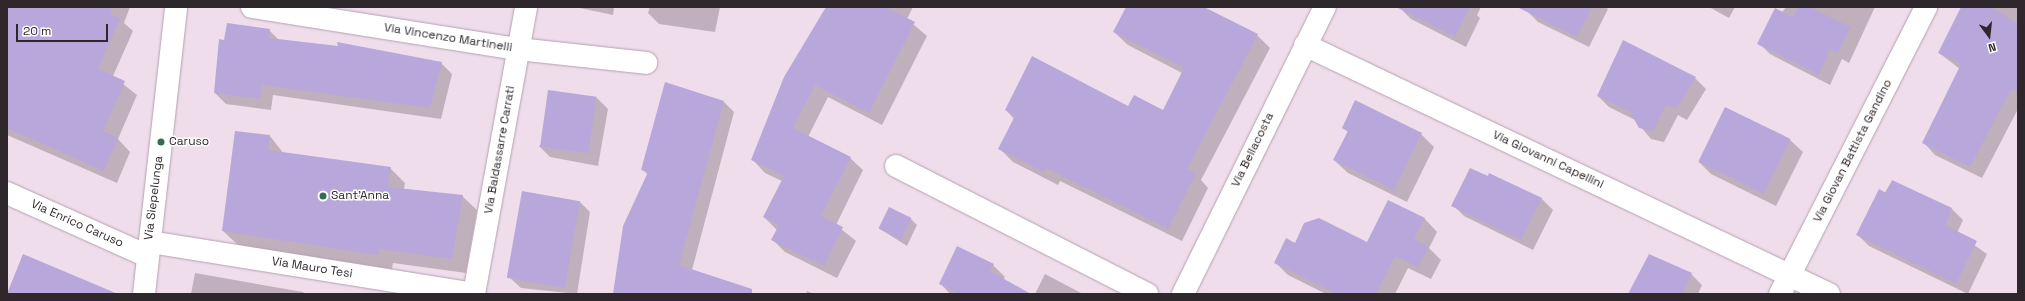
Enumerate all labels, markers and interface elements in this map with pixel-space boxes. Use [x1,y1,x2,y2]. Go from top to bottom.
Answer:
scale bar [18,16,110,42]
north arrow [1969,16,2009,56]
street label: Via Vincenzo Martinelli [383,21,513,55]
text: 20 m [23,23,51,39]
text: N [1987,40,1997,55]
street label: Via Giovan Battista Gandino [1811,77,1895,225]
street label: Via Baldassarre Carrati [482,85,518,215]
street label: Via Bellacosta [1229,110,1277,190]
street label: Via Giovanni Capellini [1490,128,1606,192]
place label: Caruso [169,135,209,149]
marker: Caruso [156,137,166,147]
street label: Via Siepelunga [142,155,166,241]
place label: Sant'Anna [331,189,389,203]
marker: Sant'Anna [318,191,328,201]
street label: Via Enrico Caruso [28,197,126,251]
street label: Via Mauro Tesi [270,254,354,282]

